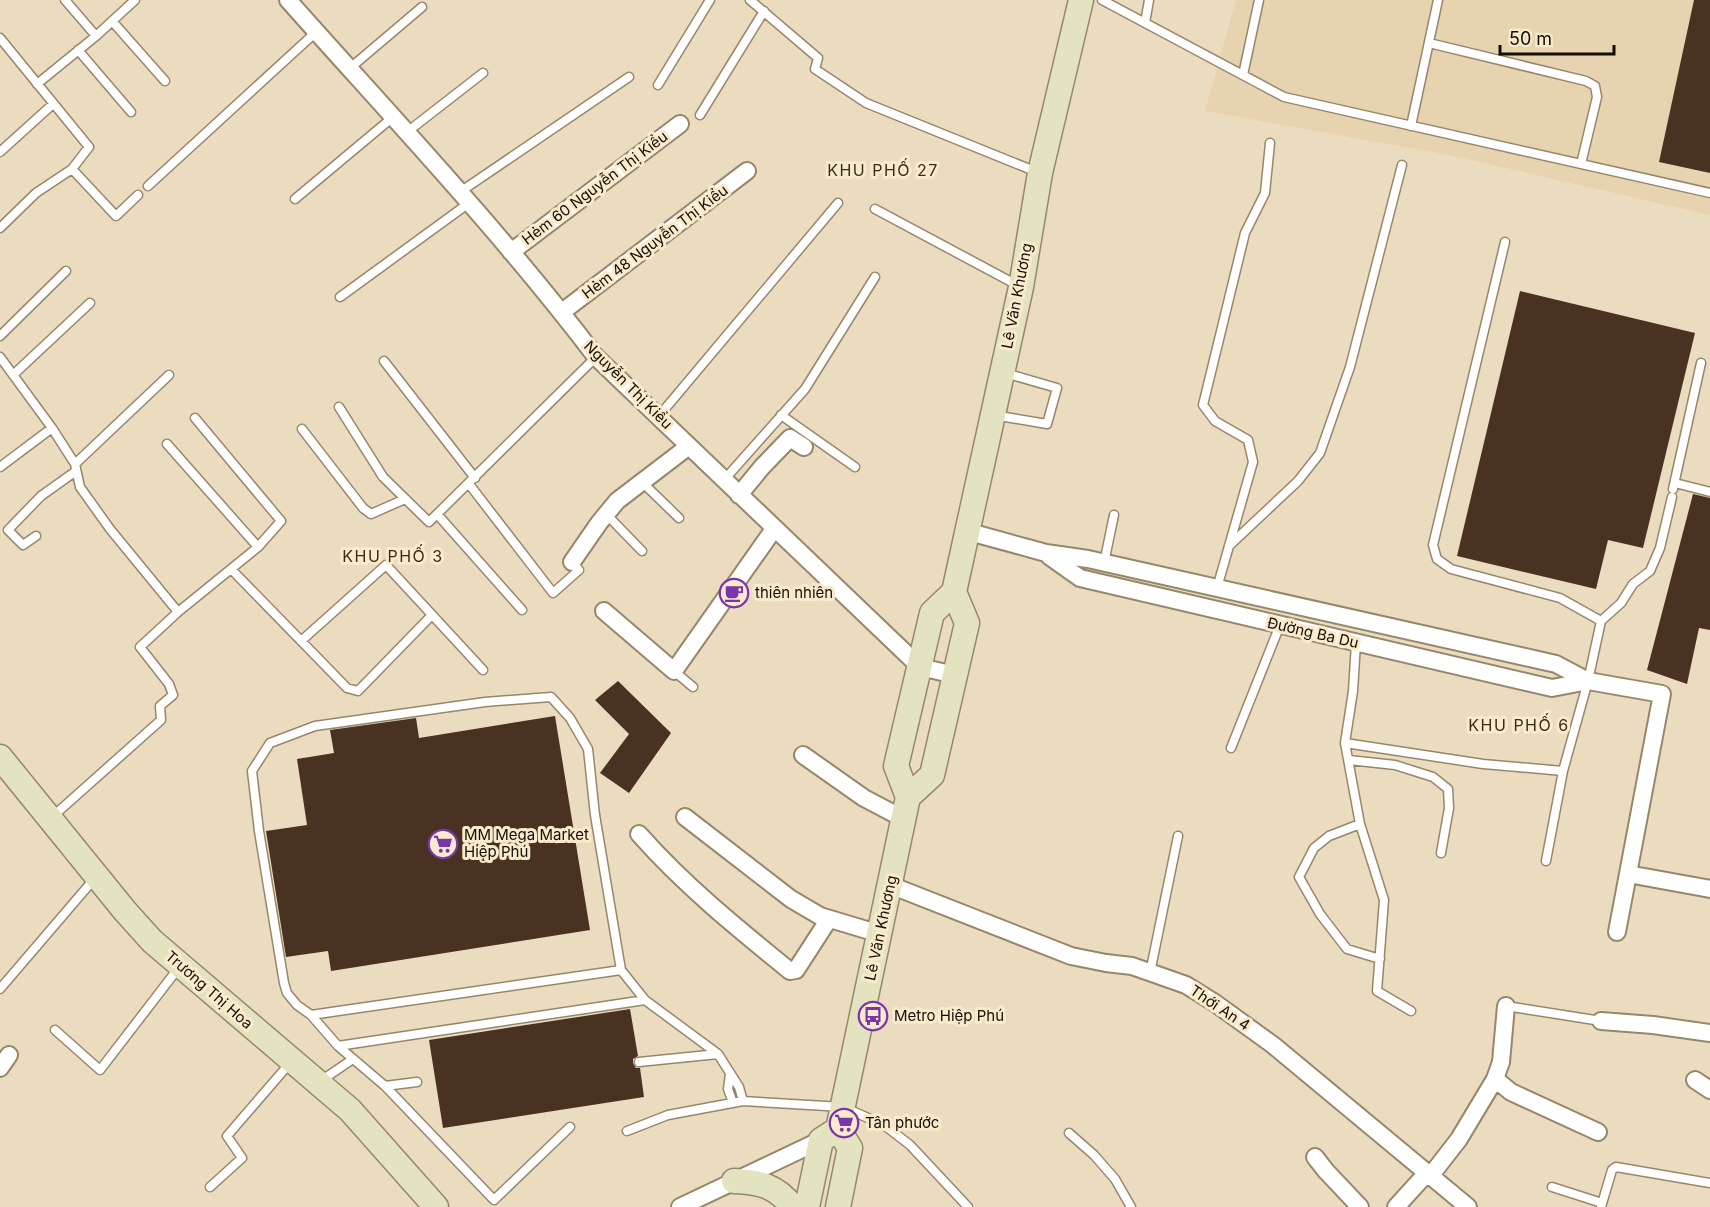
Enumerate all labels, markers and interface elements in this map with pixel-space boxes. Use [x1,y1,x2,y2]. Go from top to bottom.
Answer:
scale bar [1500,18,1614,56]
text: 50 m [1509,28,1552,49]
street label: Hẻm 60 Nguyễn Thị Kiểu [518,127,671,249]
district label: KHU PHỐ 27 [827,158,939,180]
street label: Hẻm 48 Nguyễn Thị Kiểu [578,181,731,303]
street label: Lê Văn Khương [997,241,1036,350]
street label: Nguyễn Thị Kiểu [580,336,677,433]
district label: KHU PHỐ 3 [342,544,444,566]
cafe icon: thiên nhiên [718,577,750,609]
place label: thiên nhiên [755,583,833,602]
street label: Đường Ba Du [1266,613,1361,652]
district label: KHU PHỐ 6 [1468,713,1570,735]
place label: MM Mega Market Hiệp Phú [464,825,589,861]
supermarket icon: MM Mega Market Hiệp Phú [427,828,459,860]
street label: Lê Văn Khương [860,873,901,982]
street label: Trương Thị Hoa [162,946,257,1033]
street label: Thới An 4 [1187,981,1254,1035]
bus stop icon: Metro Hiệp Phú [857,1000,889,1032]
place label: Metro Hiệp Phú [894,1006,1004,1025]
supermarket icon: Tân phước [828,1107,860,1139]
place label: Tân phước [865,1113,939,1132]

